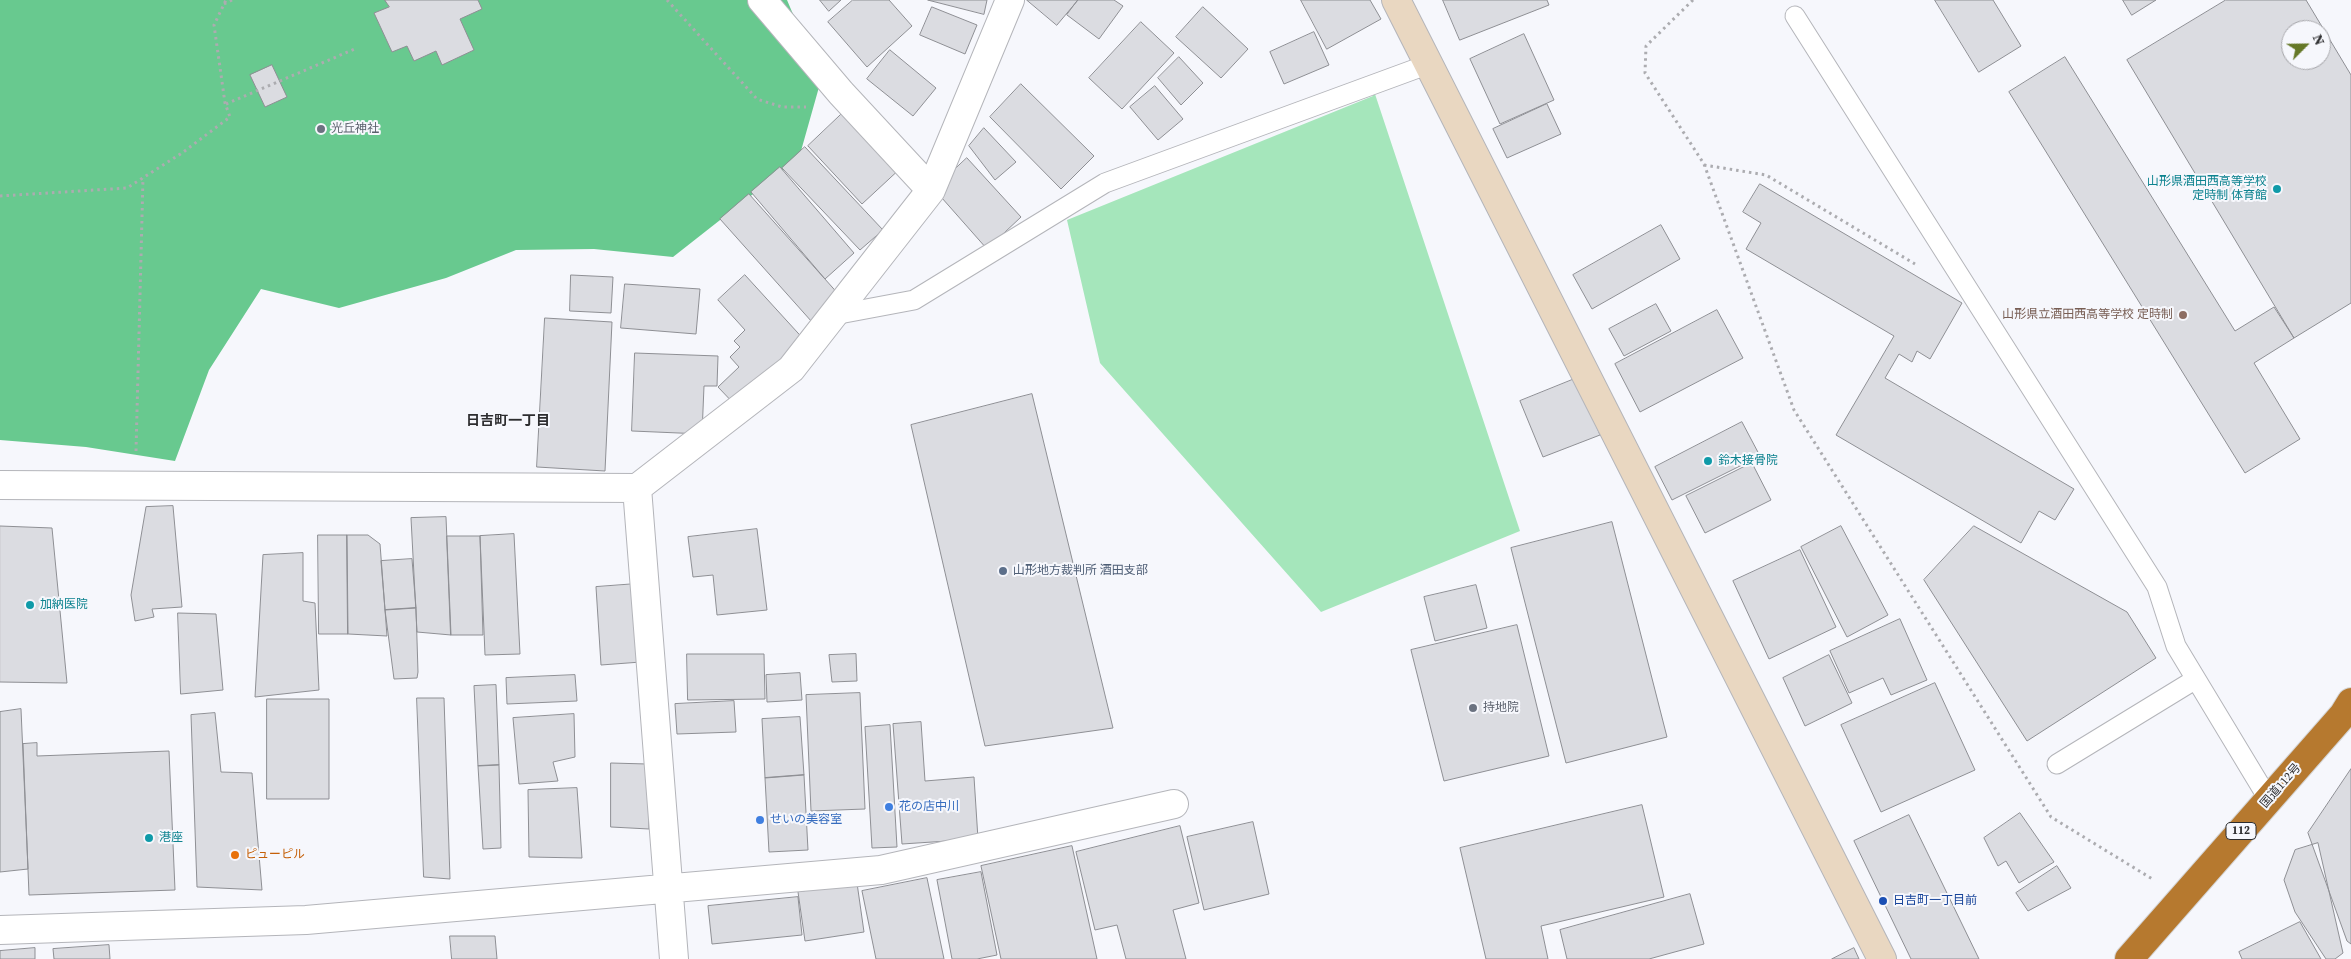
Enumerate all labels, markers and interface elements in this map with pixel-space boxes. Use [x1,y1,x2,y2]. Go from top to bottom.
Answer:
north arrow [2281,20,2331,70]
text: N [2308,31,2330,48]
place label: 光丘神社 [331,122,379,136]
marker: 光丘神社 [315,123,327,135]
place label: 山形県酒田西高等学校 定時制 体育館 [2147,175,2267,203]
marker: 山形県酒田西高等学校 定時制 体育館 [2271,183,2283,195]
place label: 山形県立酒田西高等学校 定時制 [2002,308,2173,322]
marker: 山形県立酒田西高等学校 定時制 [2177,309,2189,321]
district label: 日吉町一丁目 [466,413,550,429]
place label: 鈴木接骨院 [1718,454,1778,468]
marker: 鈴木接骨院 [1702,455,1714,467]
place label: 山形地方裁判所 酒田支部 [1013,564,1148,578]
marker: 山形地方裁判所 酒田支部 [997,565,1009,577]
place label: 加納医院 [40,598,88,612]
marker: 加納医院 [24,599,36,611]
place label: 持地院 [1483,701,1519,715]
marker: 持地院 [1467,702,1479,714]
street label: 国道112号 [2258,761,2304,811]
place label: 花の店中川 [899,800,959,814]
marker: 花の店中川 [883,801,895,813]
place label: せいの美容室 [770,813,842,827]
marker: せいの美容室 [754,814,766,826]
road number: 112 [2226,822,2256,839]
place label: 港座 [159,831,183,845]
marker: 港座 [143,832,155,844]
place label: ピューピル [245,848,305,862]
marker: ピューピル [229,849,241,861]
place label: 日吉町一丁目前 [1893,894,1977,908]
marker: 日吉町一丁目前 [1877,895,1889,907]

